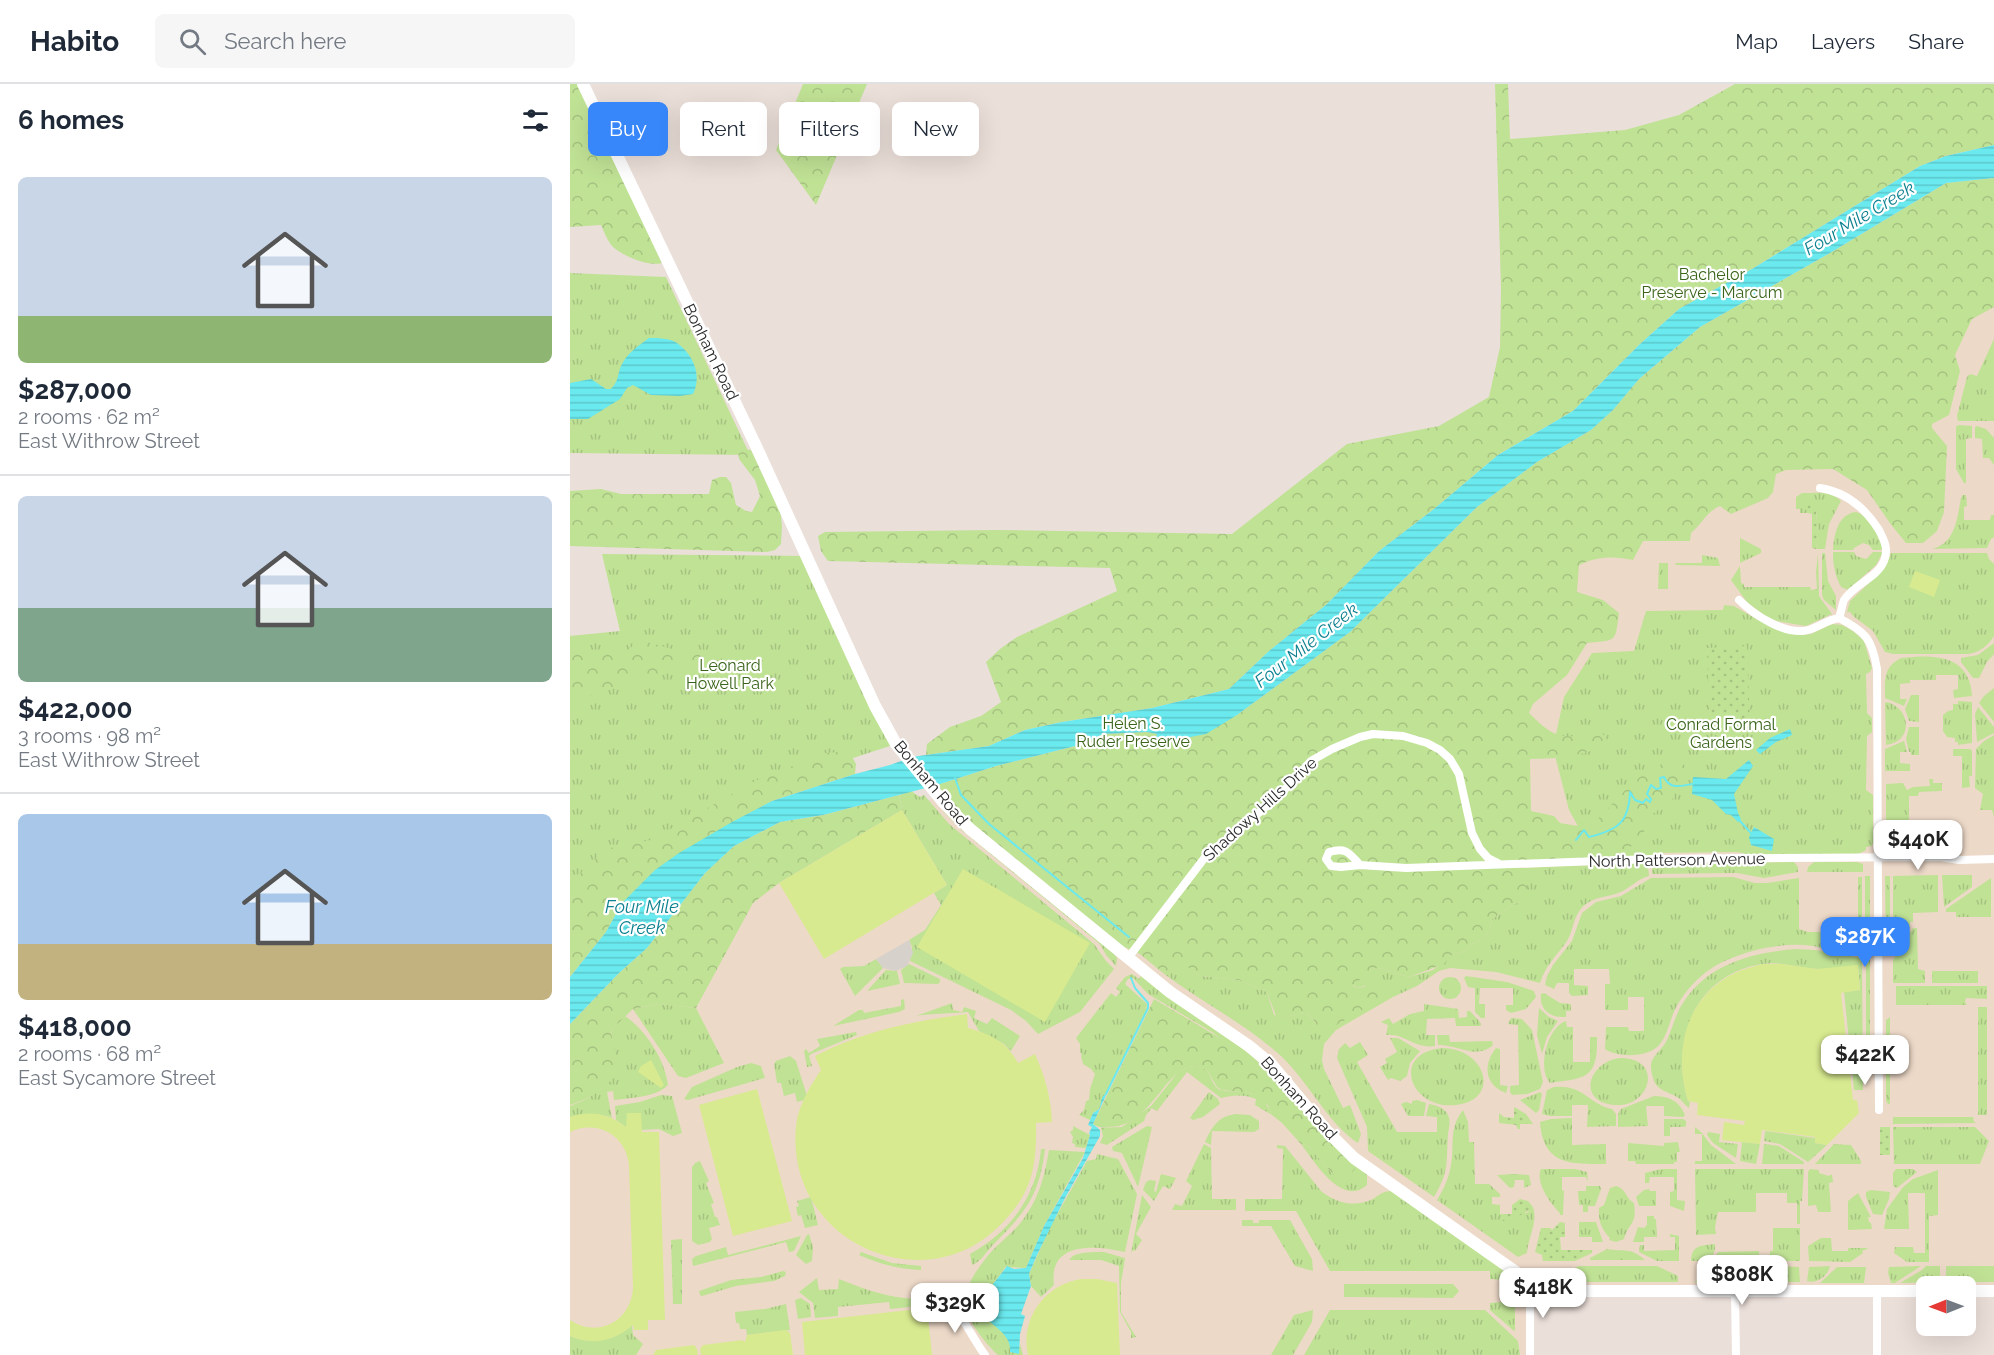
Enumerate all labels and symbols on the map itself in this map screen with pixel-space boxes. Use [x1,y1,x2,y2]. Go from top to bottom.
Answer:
water label: Four Mile Creek [1800,177,1918,259]
park label: Bachelor Preserve - Marcum [1641,265,1783,302]
street label: Bonham Road [680,301,743,403]
water label: Four Mile Creek [1250,598,1362,692]
park label: Leonard Howell Park [686,656,775,693]
park label: Helen S. Ruder Preserve [1076,714,1190,751]
park label: Conrad Formal Gardens [1666,715,1777,752]
street label: Bonham Road [890,737,972,829]
street label: Shadowy Hills Drive [1199,753,1321,865]
pin: $440K [1876,820,1960,871]
street label: North Patterson Avenue [1589,849,1765,871]
water label: Four Mile Creek [605,896,679,938]
pin: $287K [1823,917,1907,968]
pin: $422K [1823,1035,1907,1086]
street label: Bonham Road [1257,1053,1341,1143]
pin: $808K [1700,1255,1784,1306]
pin: $418K [1501,1268,1585,1319]
north arrow [1916,1276,1976,1336]
pin: $329K [913,1283,997,1334]

